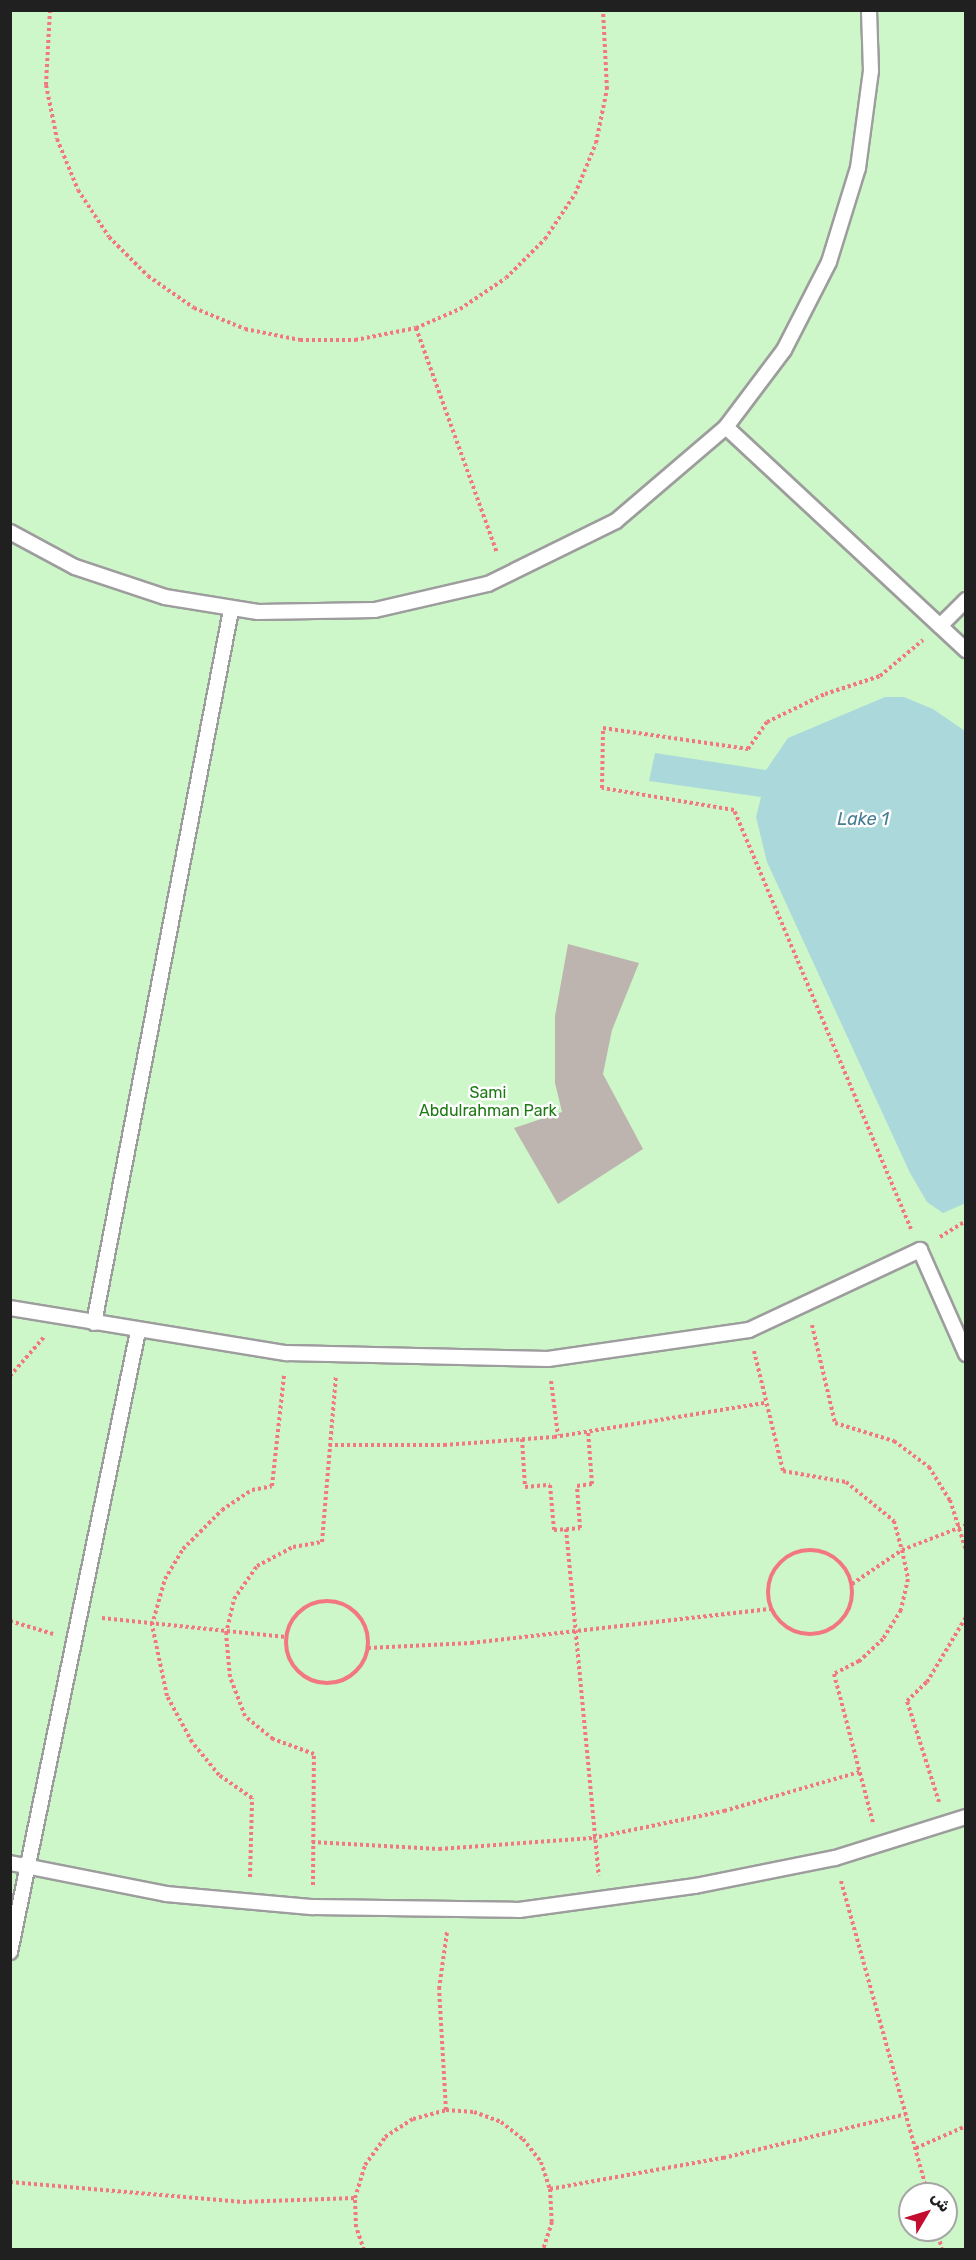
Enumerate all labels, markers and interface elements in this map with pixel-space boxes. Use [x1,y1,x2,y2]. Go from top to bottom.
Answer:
water label: Lake 1 [837,808,889,830]
park label: Sami Abdulrahman Park [419,1083,557,1121]
north arrow [898,2182,958,2242]
text: ش [927,2188,955,2216]

